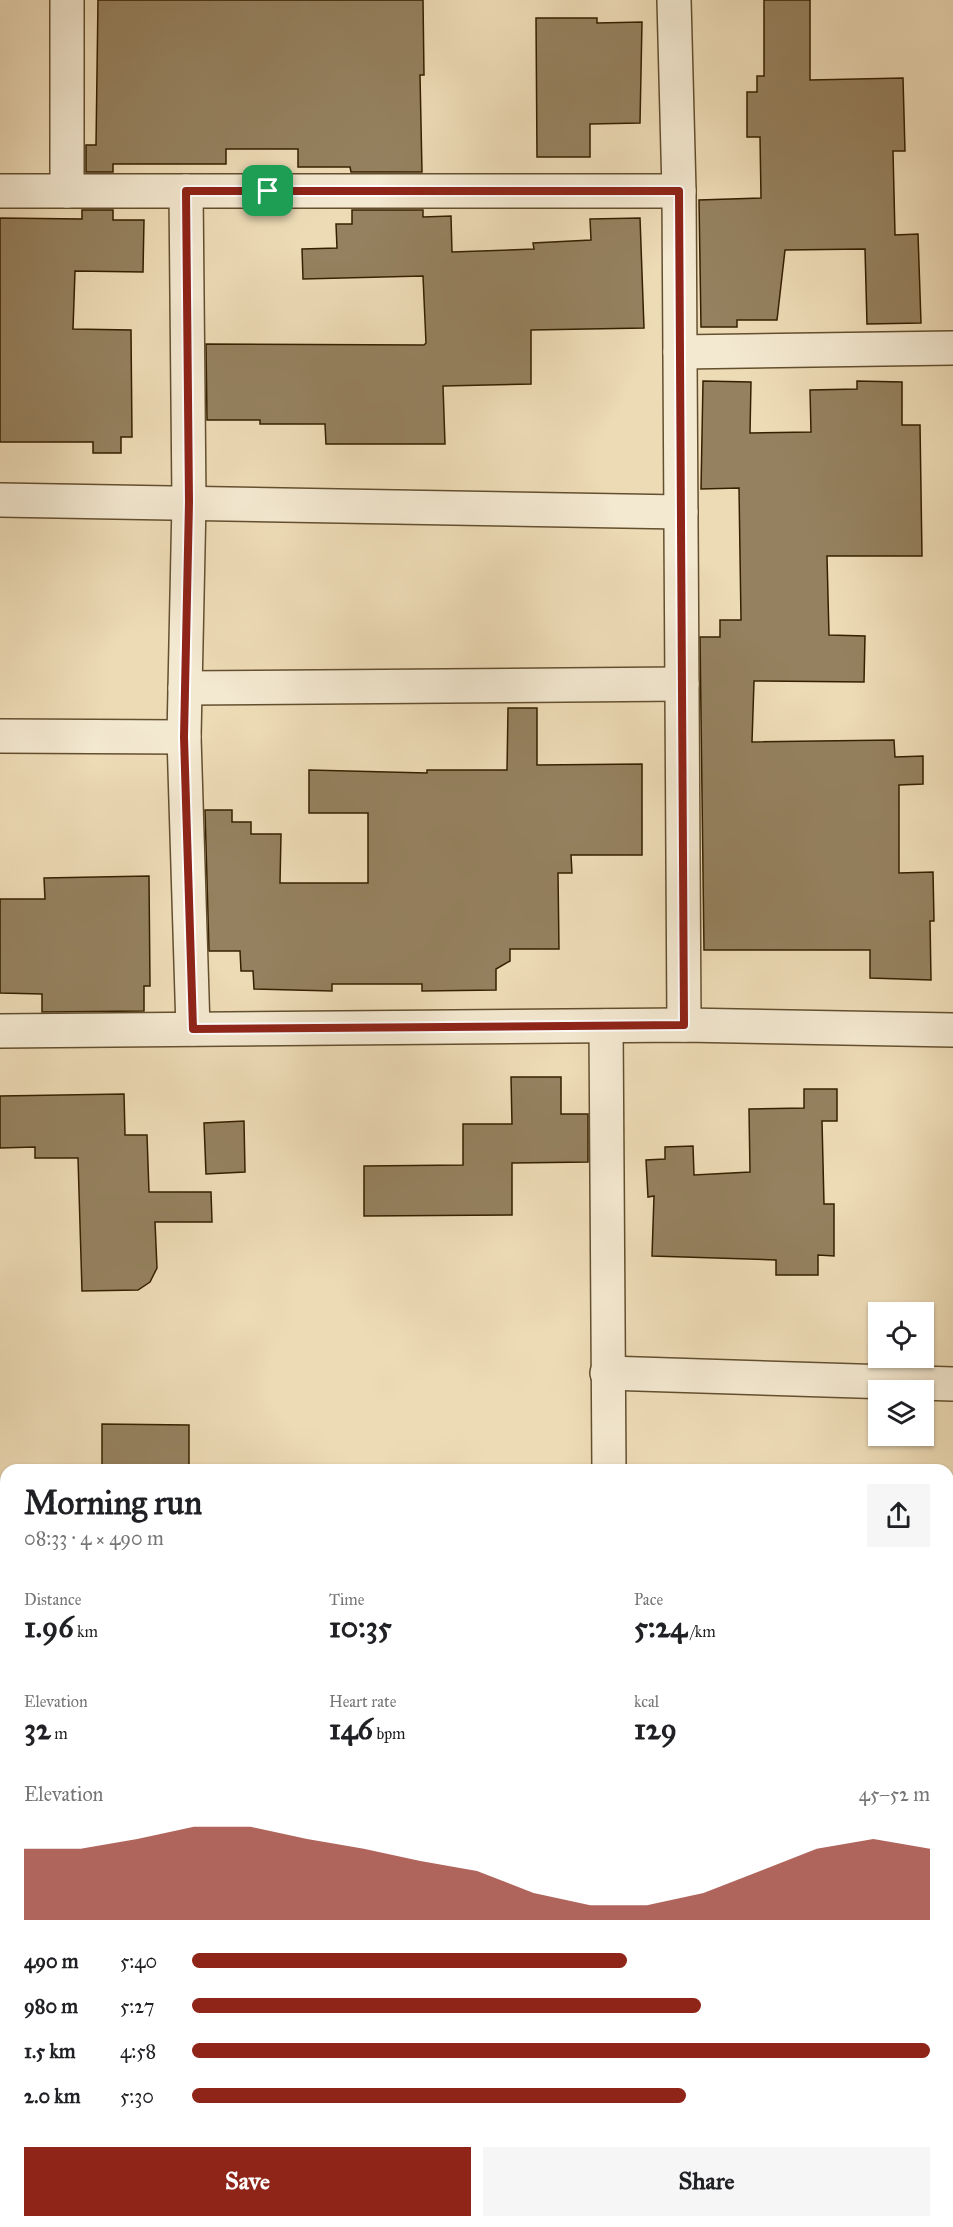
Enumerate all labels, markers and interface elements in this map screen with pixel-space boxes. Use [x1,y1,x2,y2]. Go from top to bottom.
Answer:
pin [242,165,293,216]
icon: arrive [251,174,284,207]
map controls [868,1302,934,1446]
button: locate [868,1302,934,1368]
button: layers [868,1380,934,1446]
text: Morning run [24,1483,202,1523]
button: share [867,1484,930,1547]
text: 08:33 · 4 × 490 m [24,1526,164,1550]
text: Distance [24,1590,81,1609]
text: Time [329,1590,364,1609]
text: Pace [634,1590,663,1609]
text: 1.96 [24,1609,74,1645]
text: 10:35 [329,1609,392,1645]
text: 5:24 [634,1609,687,1645]
text: km [74,1622,98,1641]
text: /km [687,1622,716,1641]
text: Elevation [24,1692,88,1711]
text: Heart rate [329,1692,396,1711]
text: kcal [634,1692,659,1711]
text: 32 [24,1711,51,1747]
text: 146 [329,1711,373,1747]
text: 129 [634,1711,677,1747]
text: m [51,1724,68,1743]
text: bpm [373,1724,406,1743]
text: Elevation [24,1782,103,1806]
text: 45–52 m [859,1782,930,1806]
text: 490 m [24,1949,79,1973]
text: 5:40 [120,1949,157,1973]
text: 980 m [24,1994,78,2018]
text: 5:27 [120,1994,154,2018]
text: 1.5 km [24,2039,75,2063]
text: 4:58 [120,2039,156,2063]
text: 2.0 km [24,2084,80,2108]
text: 5:30 [120,2084,154,2108]
button: Save [24,2147,471,2216]
button: Share [483,2147,930,2216]

